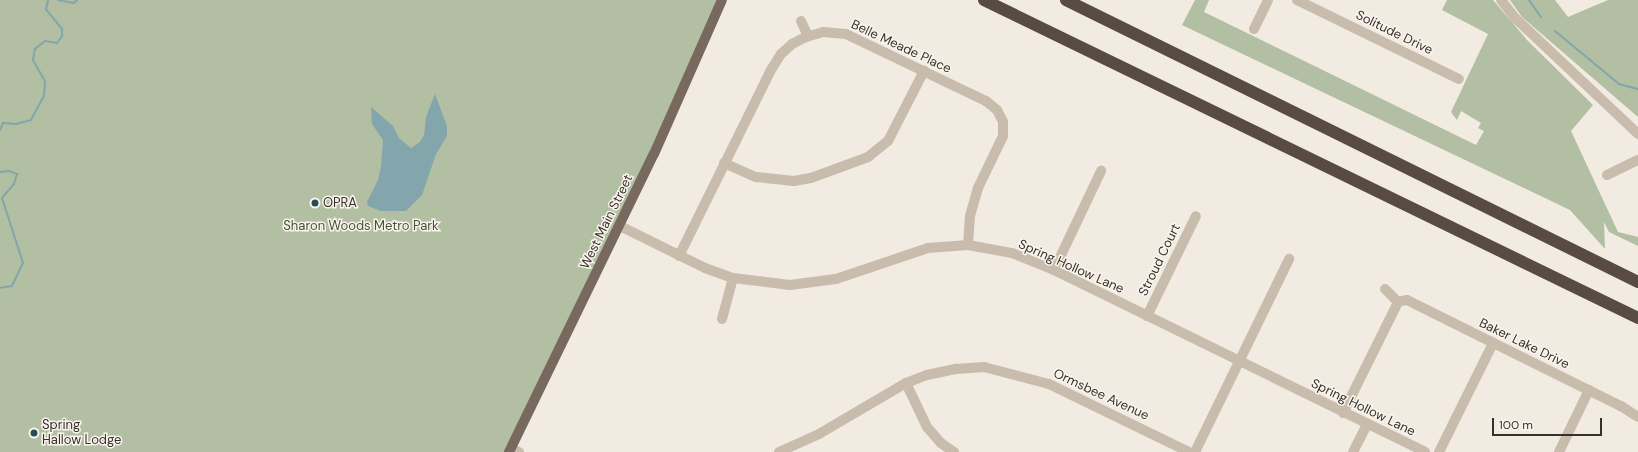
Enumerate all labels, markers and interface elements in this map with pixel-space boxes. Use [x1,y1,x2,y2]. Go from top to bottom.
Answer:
street label: Solitude Drive [1353,8,1435,58]
street label: Belle Meade Place [849,17,953,77]
street label: West Main Street [577,172,637,272]
place label: OPRA [323,195,357,211]
marker: OPRA [310,198,320,208]
park label: Sharon Woods Metro Park [283,218,439,234]
street label: Stroud Court [1136,221,1184,299]
street label: Spring Hollow Lane [1016,237,1126,297]
street label: Baker Lake Drive [1476,315,1572,373]
street label: Ormsbee Avenue [1051,366,1151,424]
street label: Spring Hollow Lane [1308,376,1418,440]
scale bar [1494,410,1604,436]
text: 100 m [1499,417,1533,433]
place label: Spring Hallow Lodge [42,418,121,449]
marker: Spring Hallow Lodge [29,428,39,438]

